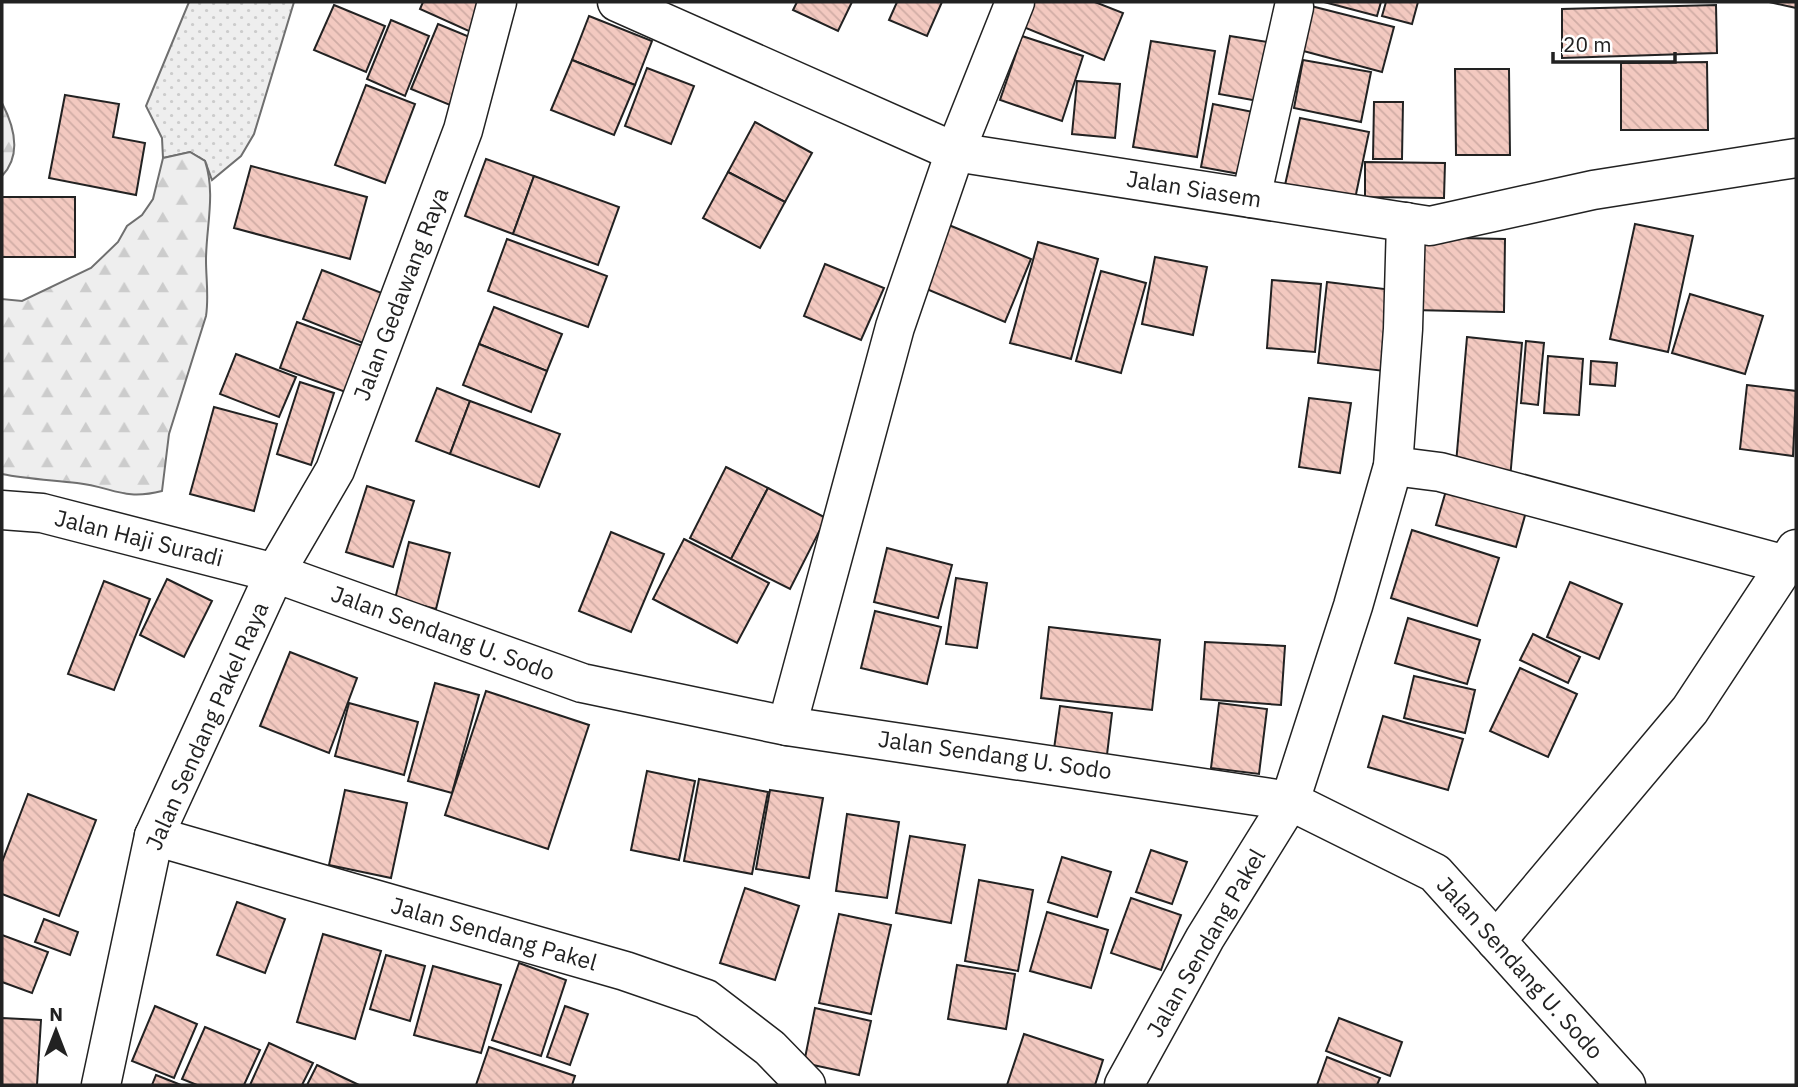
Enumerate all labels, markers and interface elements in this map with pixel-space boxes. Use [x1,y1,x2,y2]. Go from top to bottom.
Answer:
scale bar [1553,21,1675,65]
text: 20 m [1563,30,1612,58]
street label: Jalan Siasem [1124,163,1264,213]
street label: Jalan Gedawang Raya [346,183,455,404]
street label: Jalan Haji Suradi [52,502,227,572]
street label: Jalan Sendang U. Sodo [327,578,559,686]
street label: Jalan Sendang Pakel Raya [138,597,274,854]
street label: Jalan Sendang U. Sodo [876,723,1114,785]
street label: Jalan Sendang Pakel [1139,843,1271,1042]
street label: Jalan Sendang U. Sodo [1431,870,1611,1065]
street label: Jalan Sendang Pakel [388,889,601,977]
north arrow [21,996,91,1066]
text: N [49,1002,63,1026]

